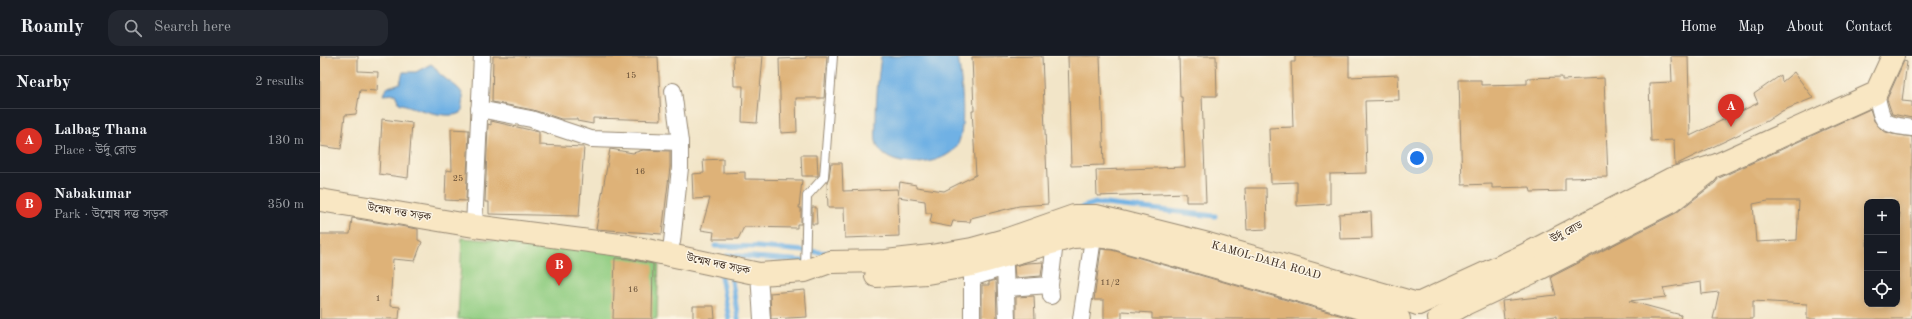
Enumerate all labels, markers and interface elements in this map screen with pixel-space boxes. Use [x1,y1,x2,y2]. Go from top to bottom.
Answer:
search box [108,10,388,46]
icon: search [122,17,144,39]
text: Roamly [20,18,84,37]
text: Search here [154,20,231,35]
text: Home [1681,20,1716,34]
text: Map [1738,20,1764,34]
text: About [1786,20,1823,34]
text: Contact [1845,20,1892,34]
house number: 15 [626,71,636,80]
text: Nearby [16,74,71,91]
text: 2 results [255,75,304,88]
pin: A [1718,94,1744,127]
text: Lalbag Thana [54,123,147,138]
text: A [24,134,34,147]
text: 130 m [267,134,304,147]
text: Place · উর্দু রোড [54,144,136,157]
your location [1407,148,1427,168]
house number: 16 [635,167,645,176]
house number: 25 [453,174,463,183]
text: Nabakumar [54,187,131,202]
text: B [24,198,34,211]
text: 350 m [267,198,304,211]
street label: উন্মেষ দত্ত সড়ক [365,199,433,224]
map controls [1864,199,1900,307]
button: + [1864,199,1900,235]
text: Park · উন্মেষ দত্ত সড়ক [54,208,168,221]
street label: উর্দু রোড [1547,217,1586,246]
button: − [1864,235,1900,271]
street label: KAMOL-DAHA ROAD [1210,240,1322,282]
street label: উন্মেষ দত্ত সড়ক [684,250,753,277]
pin: B [546,253,572,286]
button: locate [1864,271,1900,307]
house number: 11/2 [1100,278,1120,287]
house number: 16 [628,285,638,294]
house number: 1 [375,294,381,303]

